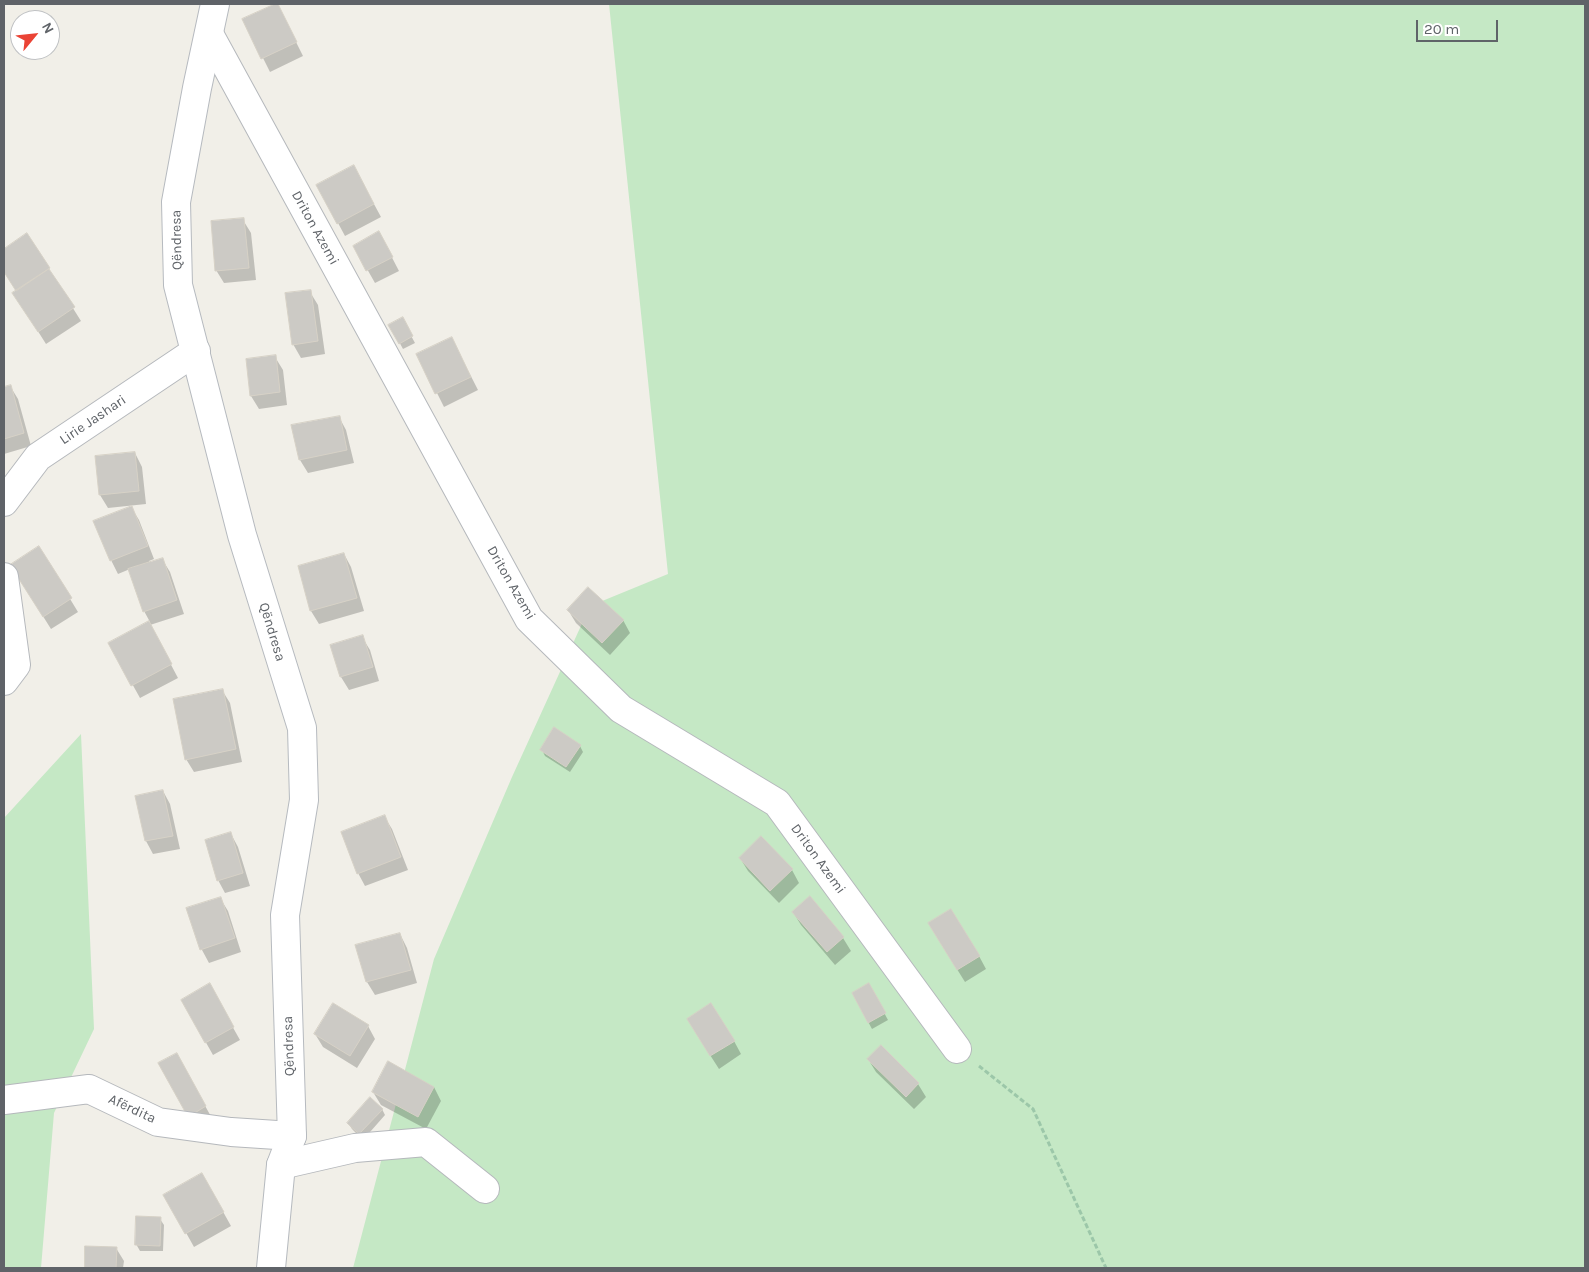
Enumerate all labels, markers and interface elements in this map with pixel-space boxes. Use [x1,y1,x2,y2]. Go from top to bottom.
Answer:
north arrow [10,10,60,60]
scale bar [1419,10,1502,42]
text: N [38,20,58,37]
text: 20 m [1424,20,1459,38]
street label: Driton Azemi [288,188,342,268]
street label: Qëndresa [168,210,186,270]
street label: Lirie Jashari [57,392,129,448]
street label: Driton Azemi [483,543,539,623]
street label: Qëndresa [255,601,289,663]
street label: Driton Azemi [787,821,849,897]
street label: Qëndresa [280,1016,298,1076]
street label: Afërdita [106,1091,158,1127]

